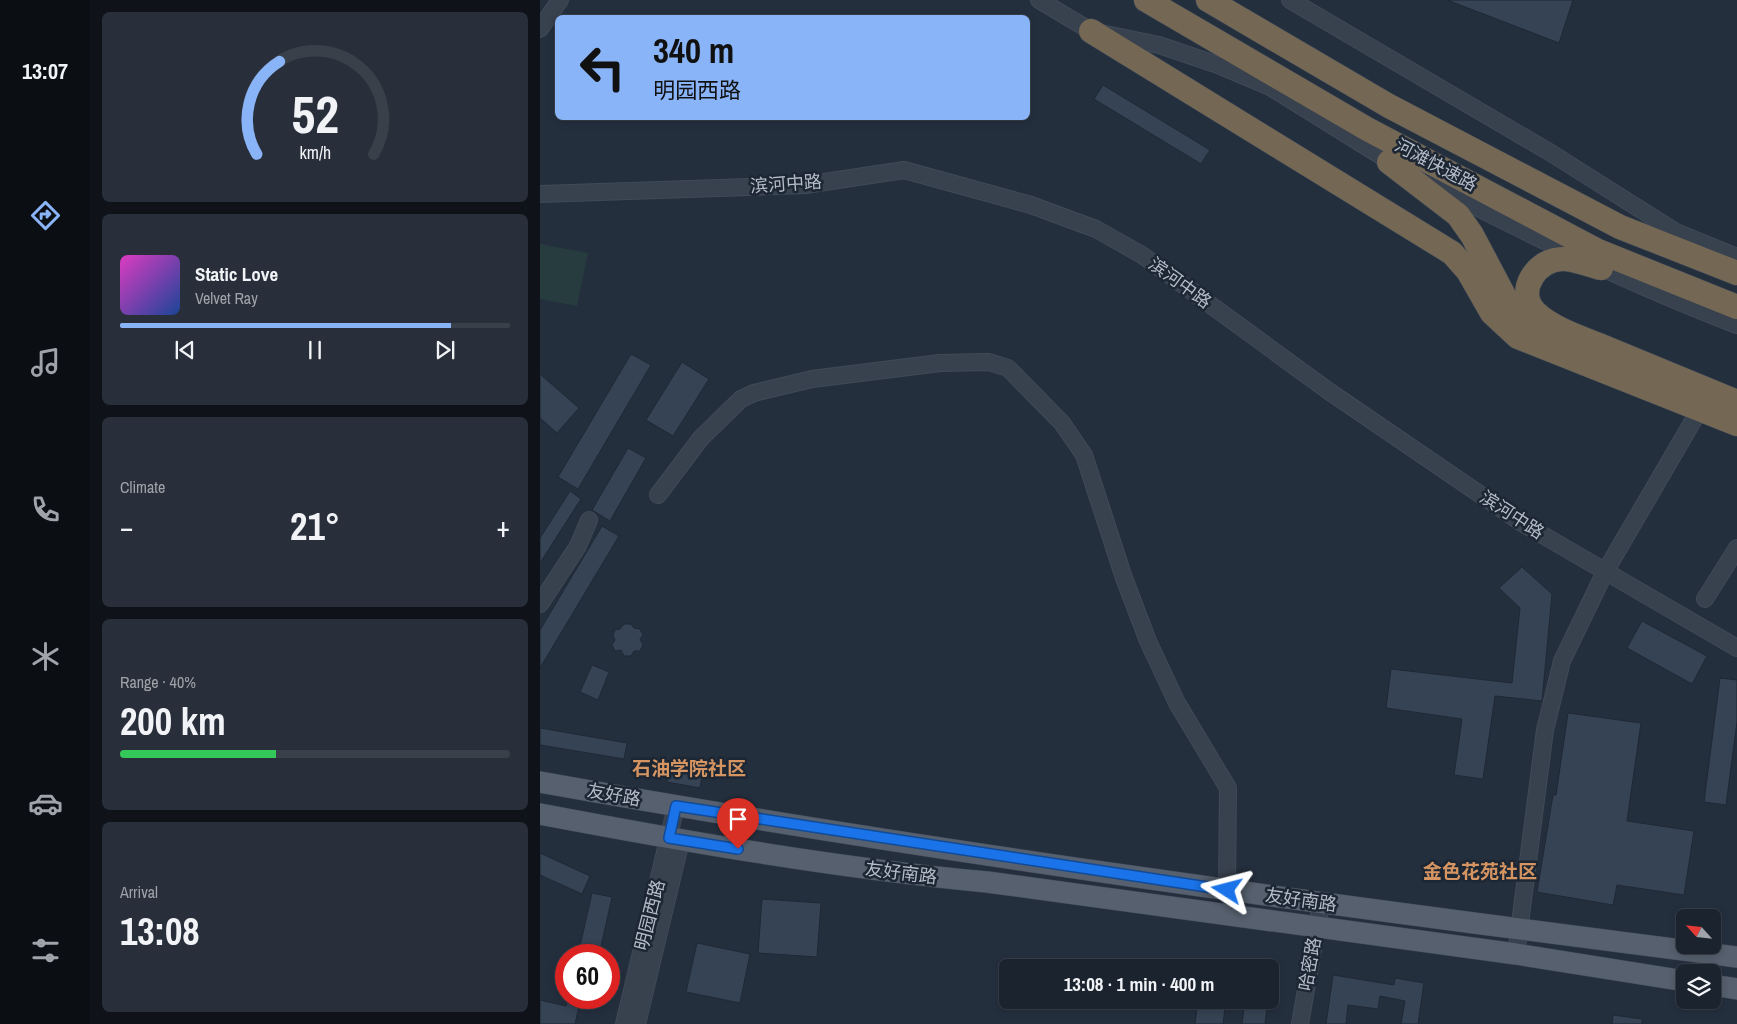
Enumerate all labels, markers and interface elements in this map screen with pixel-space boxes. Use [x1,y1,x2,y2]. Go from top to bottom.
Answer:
text: 340 m [653,27,734,74]
icon: left [570,35,635,100]
text: 13:07 [22,56,68,86]
text: 明园西路 [653,75,741,105]
text: 52 [291,79,339,149]
street label: 河滩快速路 [1391,132,1482,197]
text: km/h [299,141,331,165]
street label: 滨河中路 [749,169,823,198]
icon: directions [28,198,63,233]
street label: 滨河中路 [1144,251,1217,314]
text: Static Love [195,261,278,287]
text: Velvet Ray [195,287,258,309]
icon: previous [171,336,199,364]
icon: pause [301,336,329,364]
icon: next [431,336,459,364]
icon: music [28,345,63,380]
text: Climate [120,476,165,498]
street label: 滨河中路 [1475,484,1549,545]
icon: phone [28,492,63,527]
text: 21° [290,501,340,552]
text: − [120,508,133,546]
text: + [497,508,510,546]
icon: climate [28,639,63,674]
text: Range · 40% [120,671,196,693]
text: 200 km [120,696,226,747]
district label: 石油学院社区 [632,755,746,781]
street label: 友好路 [585,778,643,812]
icon: car [28,786,63,821]
pin [717,798,759,849]
icon: arrive [724,805,752,833]
street label: 友好南路 [864,856,938,889]
district label: 金色花苑社区 [1423,858,1537,884]
position arrow [1200,863,1252,915]
street label: 明园西路 [629,877,670,953]
text: Arrival [120,881,158,903]
street label: 友好南路 [1264,882,1338,917]
text: 13:08 [120,906,200,957]
north arrow [1676,909,1721,954]
map controls [1676,909,1721,1009]
icon: filters [28,933,63,968]
street label: 哈密路 [1293,935,1327,993]
speed limit sign: 60 [555,944,620,1009]
button: layers [1676,964,1721,1009]
text: 13:08 · 1 min · 400 m [1064,971,1214,997]

